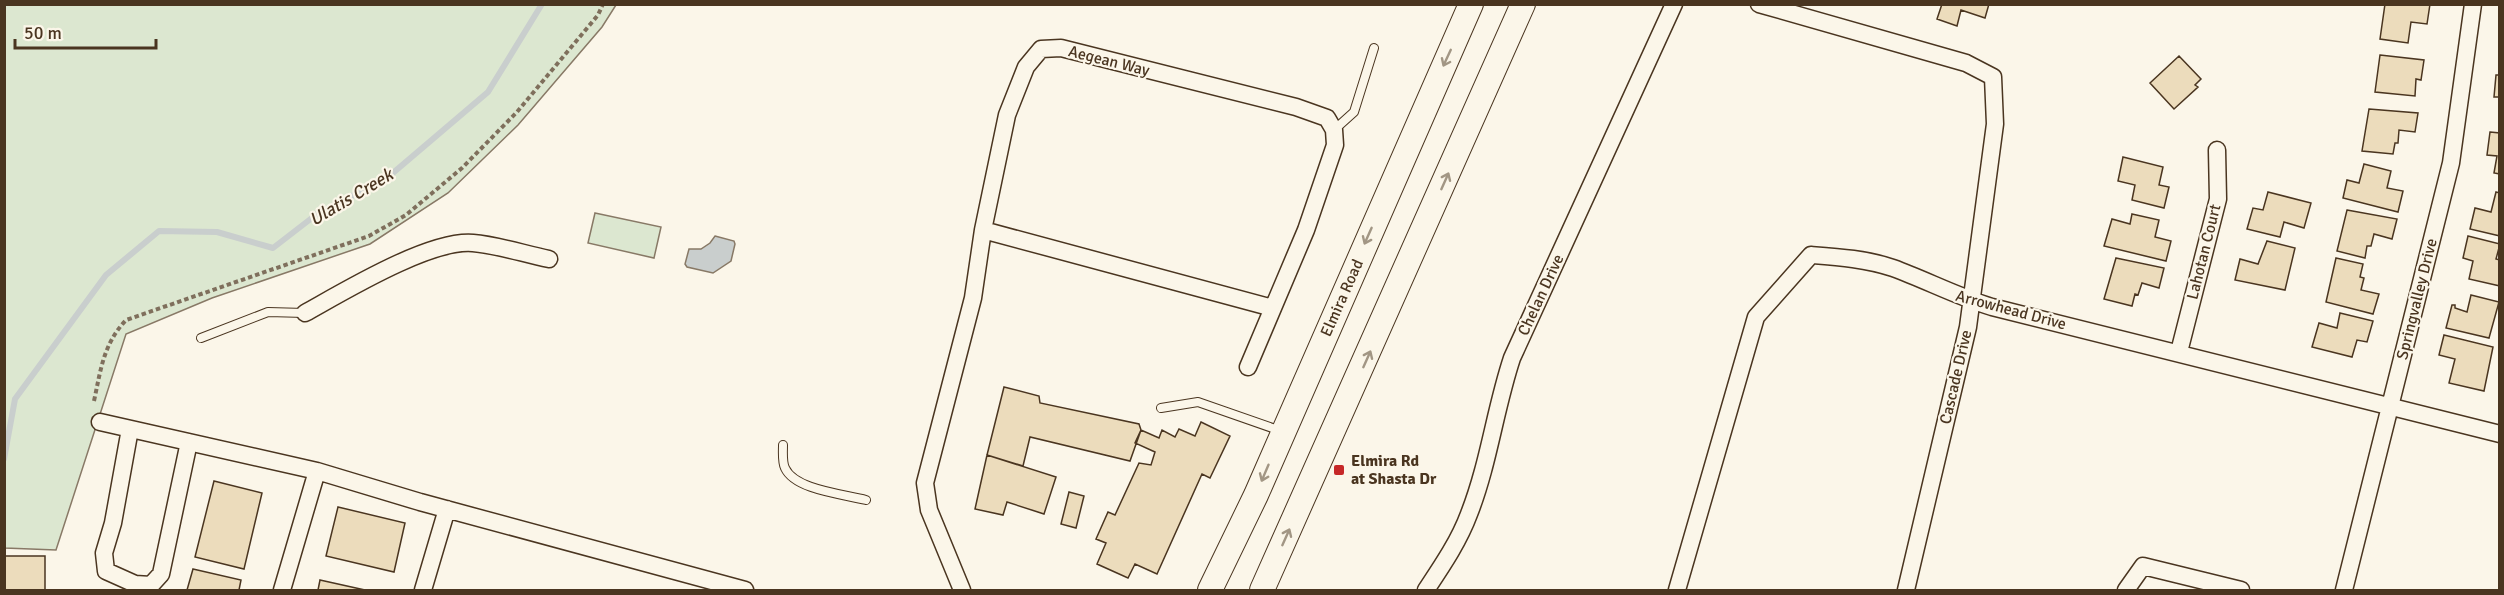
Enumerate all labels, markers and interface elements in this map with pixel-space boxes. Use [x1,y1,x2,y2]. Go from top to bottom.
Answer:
scale bar [15,12,156,50]
text: 50 m [24,22,62,44]
street label: Aegean Way [1066,41,1152,81]
one-way arrow [1440,48,1452,66]
water label: Ulatis Creek [305,162,398,231]
one-way arrow [1441,172,1452,190]
street label: Lahotan Court [2182,202,2226,302]
one-way arrow [1362,227,1374,245]
street label: Springvalley Drive [2392,236,2442,362]
street label: Chelan Drive [1514,251,1568,339]
street label: Elmira Road [1316,256,1368,340]
street label: Arrowhead Drive [1954,286,2068,334]
street label: Cascade Drive [1935,328,1977,426]
one-way arrow [1361,351,1373,369]
place label: Elmira Rd at Shasta Dr [1351,451,1437,489]
marker: Elmira Rd at Shasta Dr [1332,463,1346,477]
one-way arrow [1259,464,1270,482]
one-way arrow [1281,529,1293,547]

